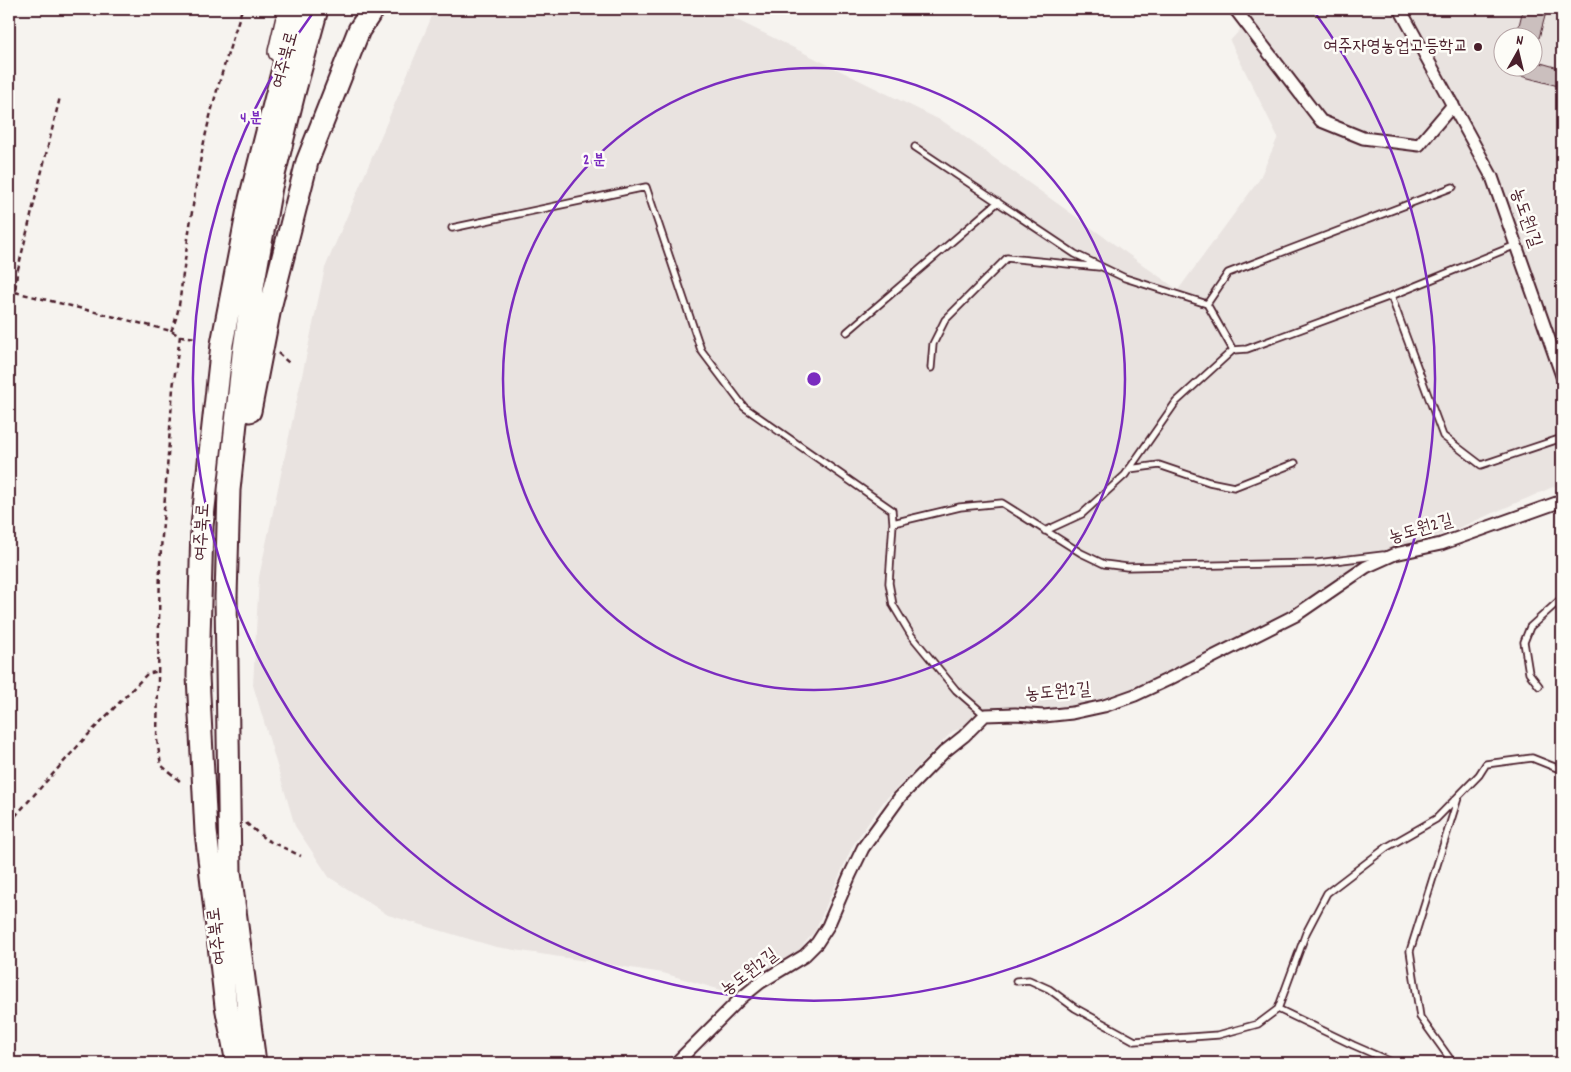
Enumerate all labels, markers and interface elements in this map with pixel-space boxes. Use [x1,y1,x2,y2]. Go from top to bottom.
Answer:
north arrow [1494,28,1544,78]
street label: 여주북로 [266,29,306,91]
text: N [1515,31,1524,52]
place label: 여주자영농업고등학교 [1323,35,1468,60]
marker: 여주자영농업고등학교 [1472,41,1484,53]
text: 4 분 [240,108,262,130]
text: 2 분 [583,150,605,172]
street label: 농도원1길 [1503,185,1547,252]
centre of rings [805,370,823,388]
street label: 여주북로 [189,502,217,562]
street label: 농도원2길 [1386,509,1457,551]
street label: 농도원2길 [1024,678,1092,708]
street label: 여주북로 [202,906,234,966]
street label: 농도원2길 [716,943,784,1003]

